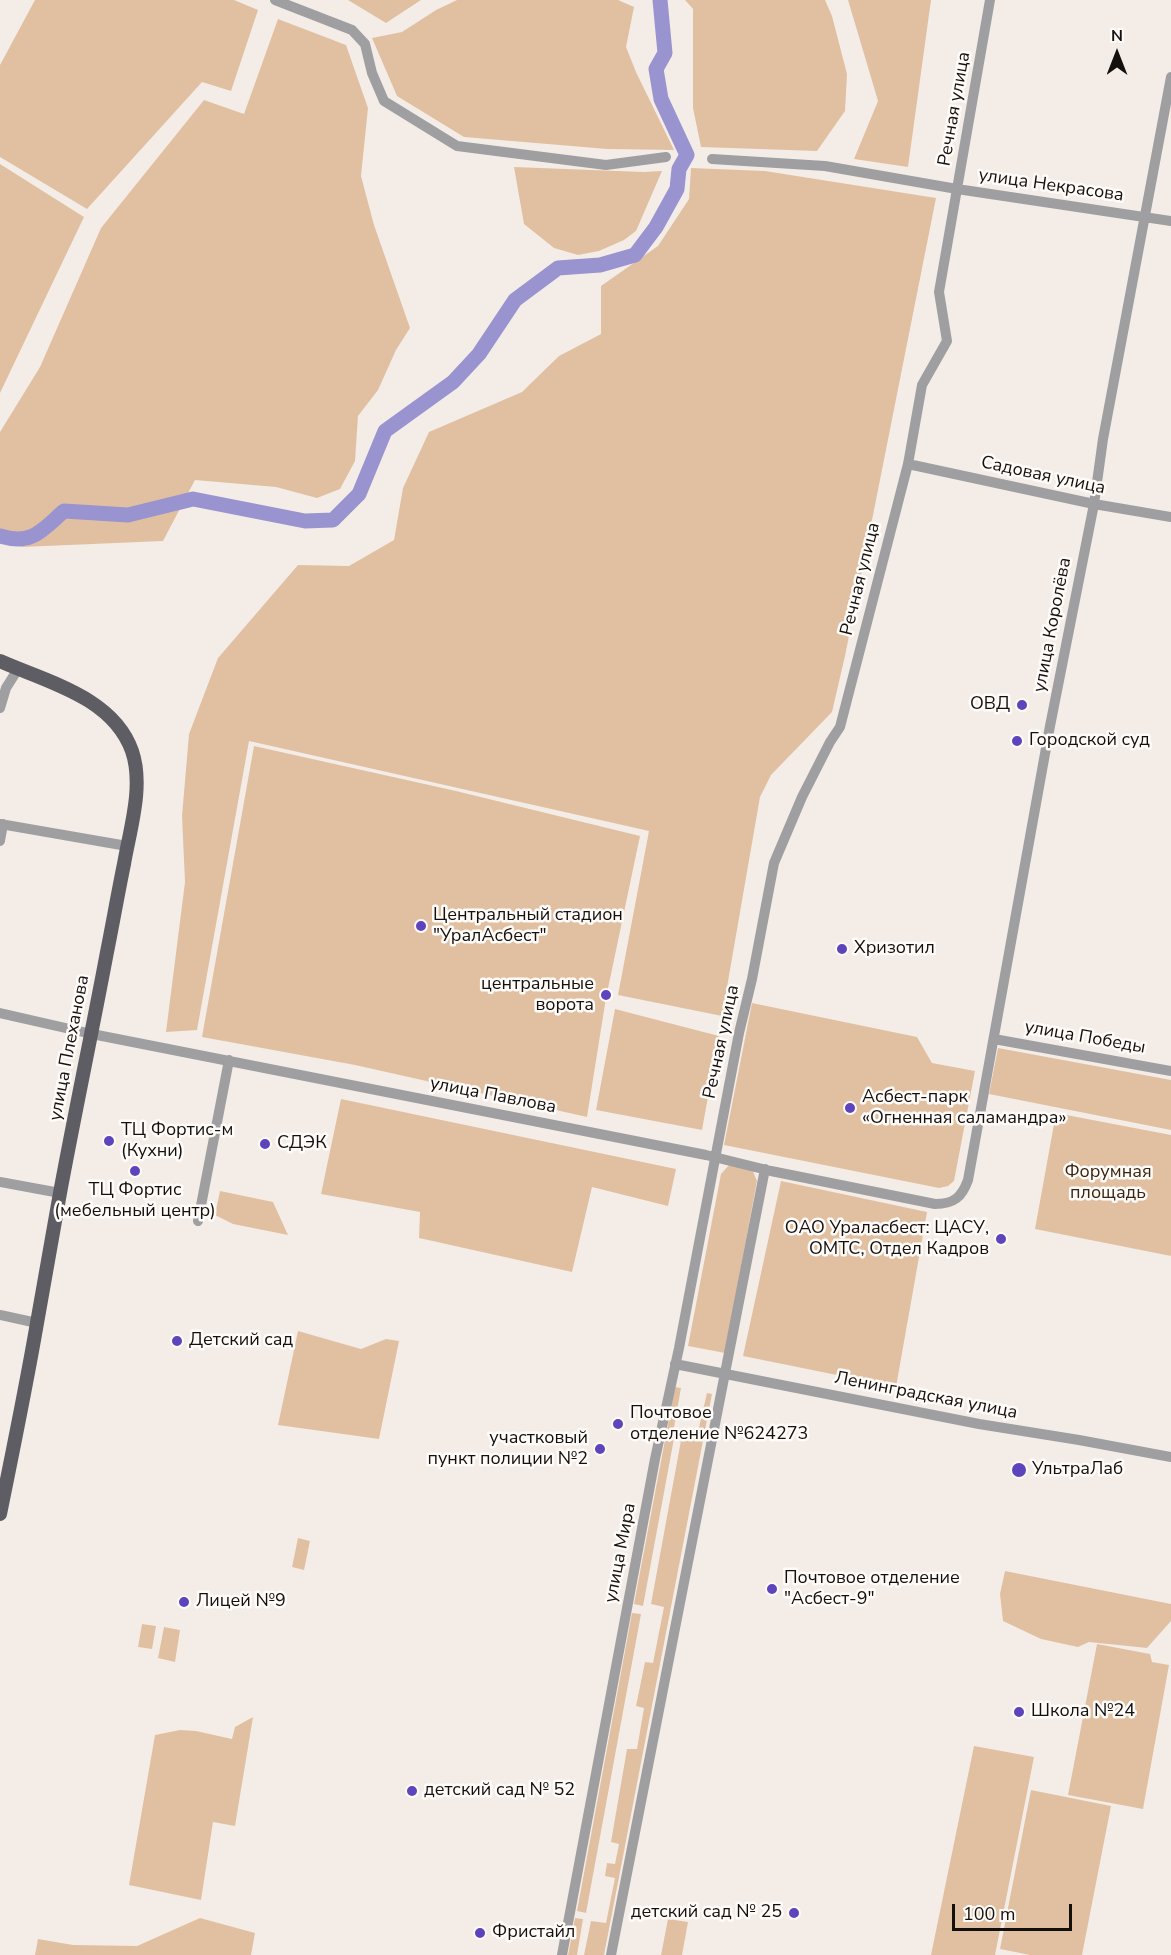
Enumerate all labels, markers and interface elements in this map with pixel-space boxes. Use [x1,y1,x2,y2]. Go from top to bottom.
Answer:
north arrow [1087,24,1147,84]
text: N [1111,25,1123,47]
street label: Речная улица [934,50,976,168]
street label: улица Некрасова [977,165,1125,207]
street label: Садовая улица [979,452,1107,500]
street label: Речная улица [837,520,885,638]
street label: улица Королёва [1029,556,1077,694]
place label: ОВД [970,694,1010,716]
marker: ОВД [1015,698,1029,712]
place label: Городской суд [1029,730,1150,752]
marker: Городской суд [1010,734,1024,748]
place label: Центральный стадион "УралАсбест" [433,905,623,948]
marker: Центральный стадион "УралАсбест" [414,919,428,933]
place label: Хризотил [854,938,935,960]
marker: Хризотил [835,942,849,956]
street label: улица Плеханова [45,973,95,1123]
place label: центральные ворота [481,974,594,1016]
street label: Речная улица [699,983,745,1101]
marker: центральные ворота [599,988,613,1002]
street label: улица Победы [1023,1017,1147,1059]
street label: улица Павлова [428,1073,558,1119]
place label: Асбест-парк «Огненная саламандра» [862,1087,1066,1130]
marker: Асбест-парк «Огненная саламандра» [843,1101,857,1115]
place label: ТЦ Фортис-м (Кухни) [121,1120,233,1162]
place label: СДЭК [277,1133,327,1155]
marker: ТЦ Фортис-м (Кухни) [102,1134,116,1148]
marker: СДЭК [258,1137,272,1151]
park label: Форумная площадь [1064,1162,1152,1204]
marker: ТЦ Фортис (мебельный центр) [128,1164,142,1178]
place label: ТЦ Фортис (мебельный центр) [54,1180,216,1222]
place label: ОАО Ураласбест: ЦАСУ, ОМТС, Отдел Кадров [785,1218,989,1260]
marker: ОАО Ураласбест: ЦАСУ, ОМТС, Отдел Кадров [994,1232,1008,1246]
place label: Детский сад [189,1330,293,1352]
marker: Детский сад [170,1334,184,1348]
street label: Ленинградская улица [833,1368,1019,1424]
place label: Почтовое отделение №624273 [630,1403,808,1446]
marker: Почтовое отделение №624273 [611,1417,625,1431]
place label: участковый пункт полиции №2 [427,1428,588,1470]
marker: участковый пункт полиции №2 [593,1442,607,1456]
place label: УльтраЛаб [1032,1459,1123,1481]
marker: УльтраЛаб [1010,1461,1028,1479]
street label: улица Мира [601,1501,641,1605]
place label: Почтовое отделение "Асбест-9" [784,1568,960,1610]
marker: Почтовое отделение "Асбест-9" [765,1582,779,1596]
place label: Лицей №9 [196,1591,286,1613]
marker: Лицей №9 [177,1595,191,1609]
place label: Школа №24 [1031,1701,1135,1723]
marker: Школа №24 [1012,1705,1026,1719]
place label: детский сад № 52 [424,1780,575,1802]
marker: детский сад № 52 [405,1784,419,1798]
scale bar [955,1892,1075,1930]
place label: детский сад № 25 [631,1902,782,1924]
text: 100 m [963,1902,1015,1926]
marker: детский сад № 25 [787,1906,801,1920]
place label: Фристайл [492,1922,575,1944]
marker: Фристайл [473,1926,487,1940]

